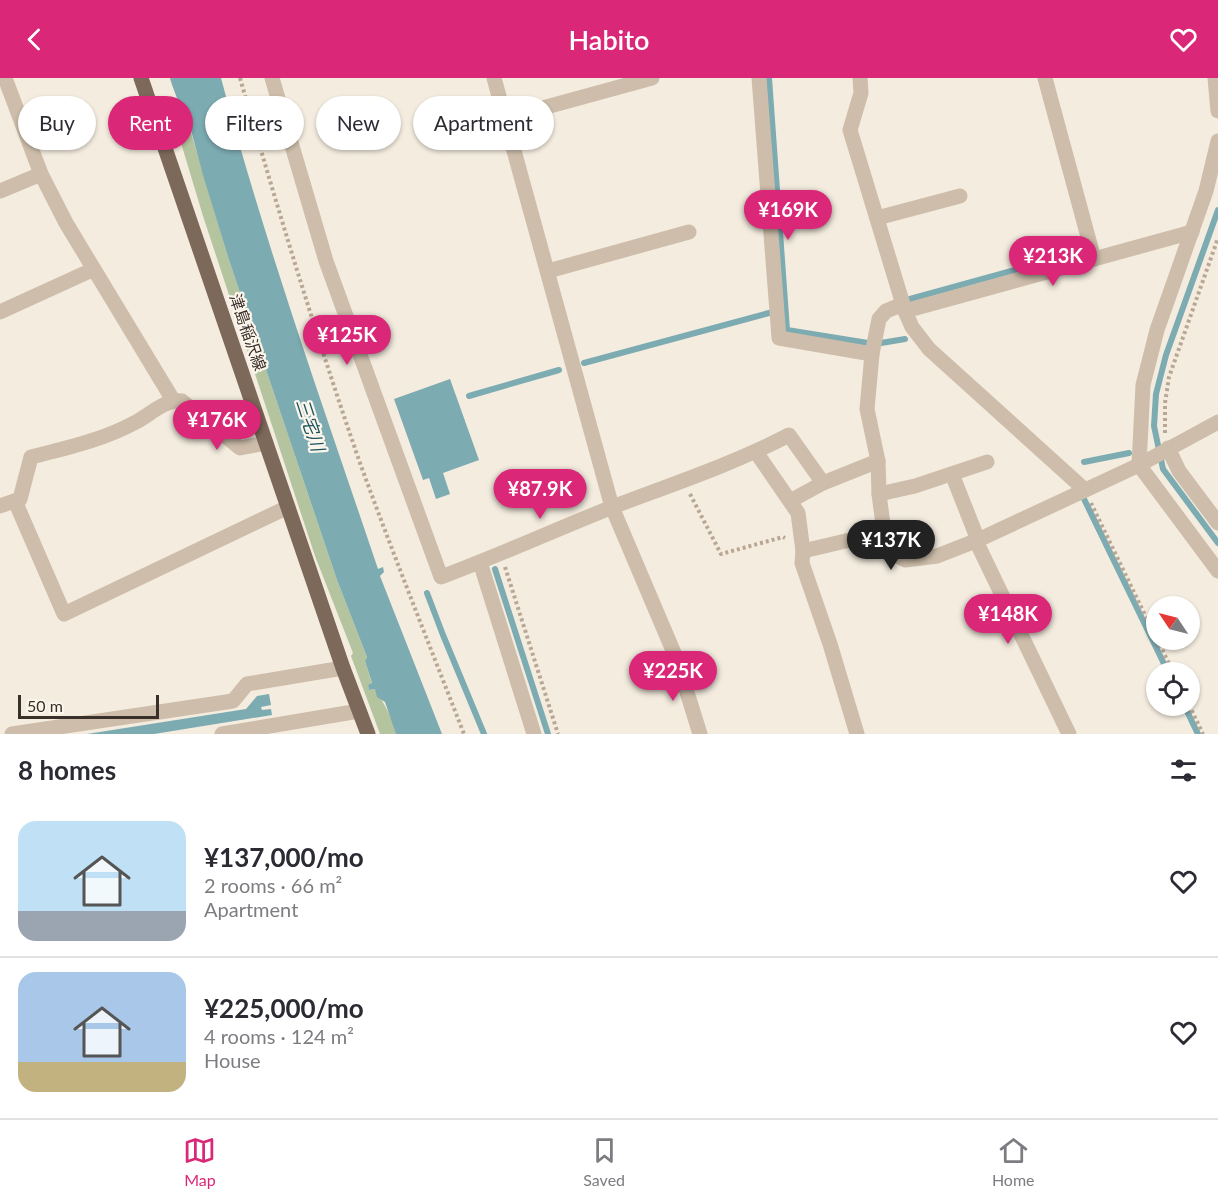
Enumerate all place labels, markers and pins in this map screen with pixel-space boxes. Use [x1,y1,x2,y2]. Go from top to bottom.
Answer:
pin: ¥169K [746,190,830,241]
pin: ¥213K [1011,236,1095,287]
pin: ¥125K [305,315,389,366]
pin: ¥176K [175,400,259,451]
pin: ¥87.9K [491,469,589,520]
pin: ¥137K [849,520,933,571]
pin: ¥148K [966,594,1050,645]
pin: ¥225K [631,651,715,702]

